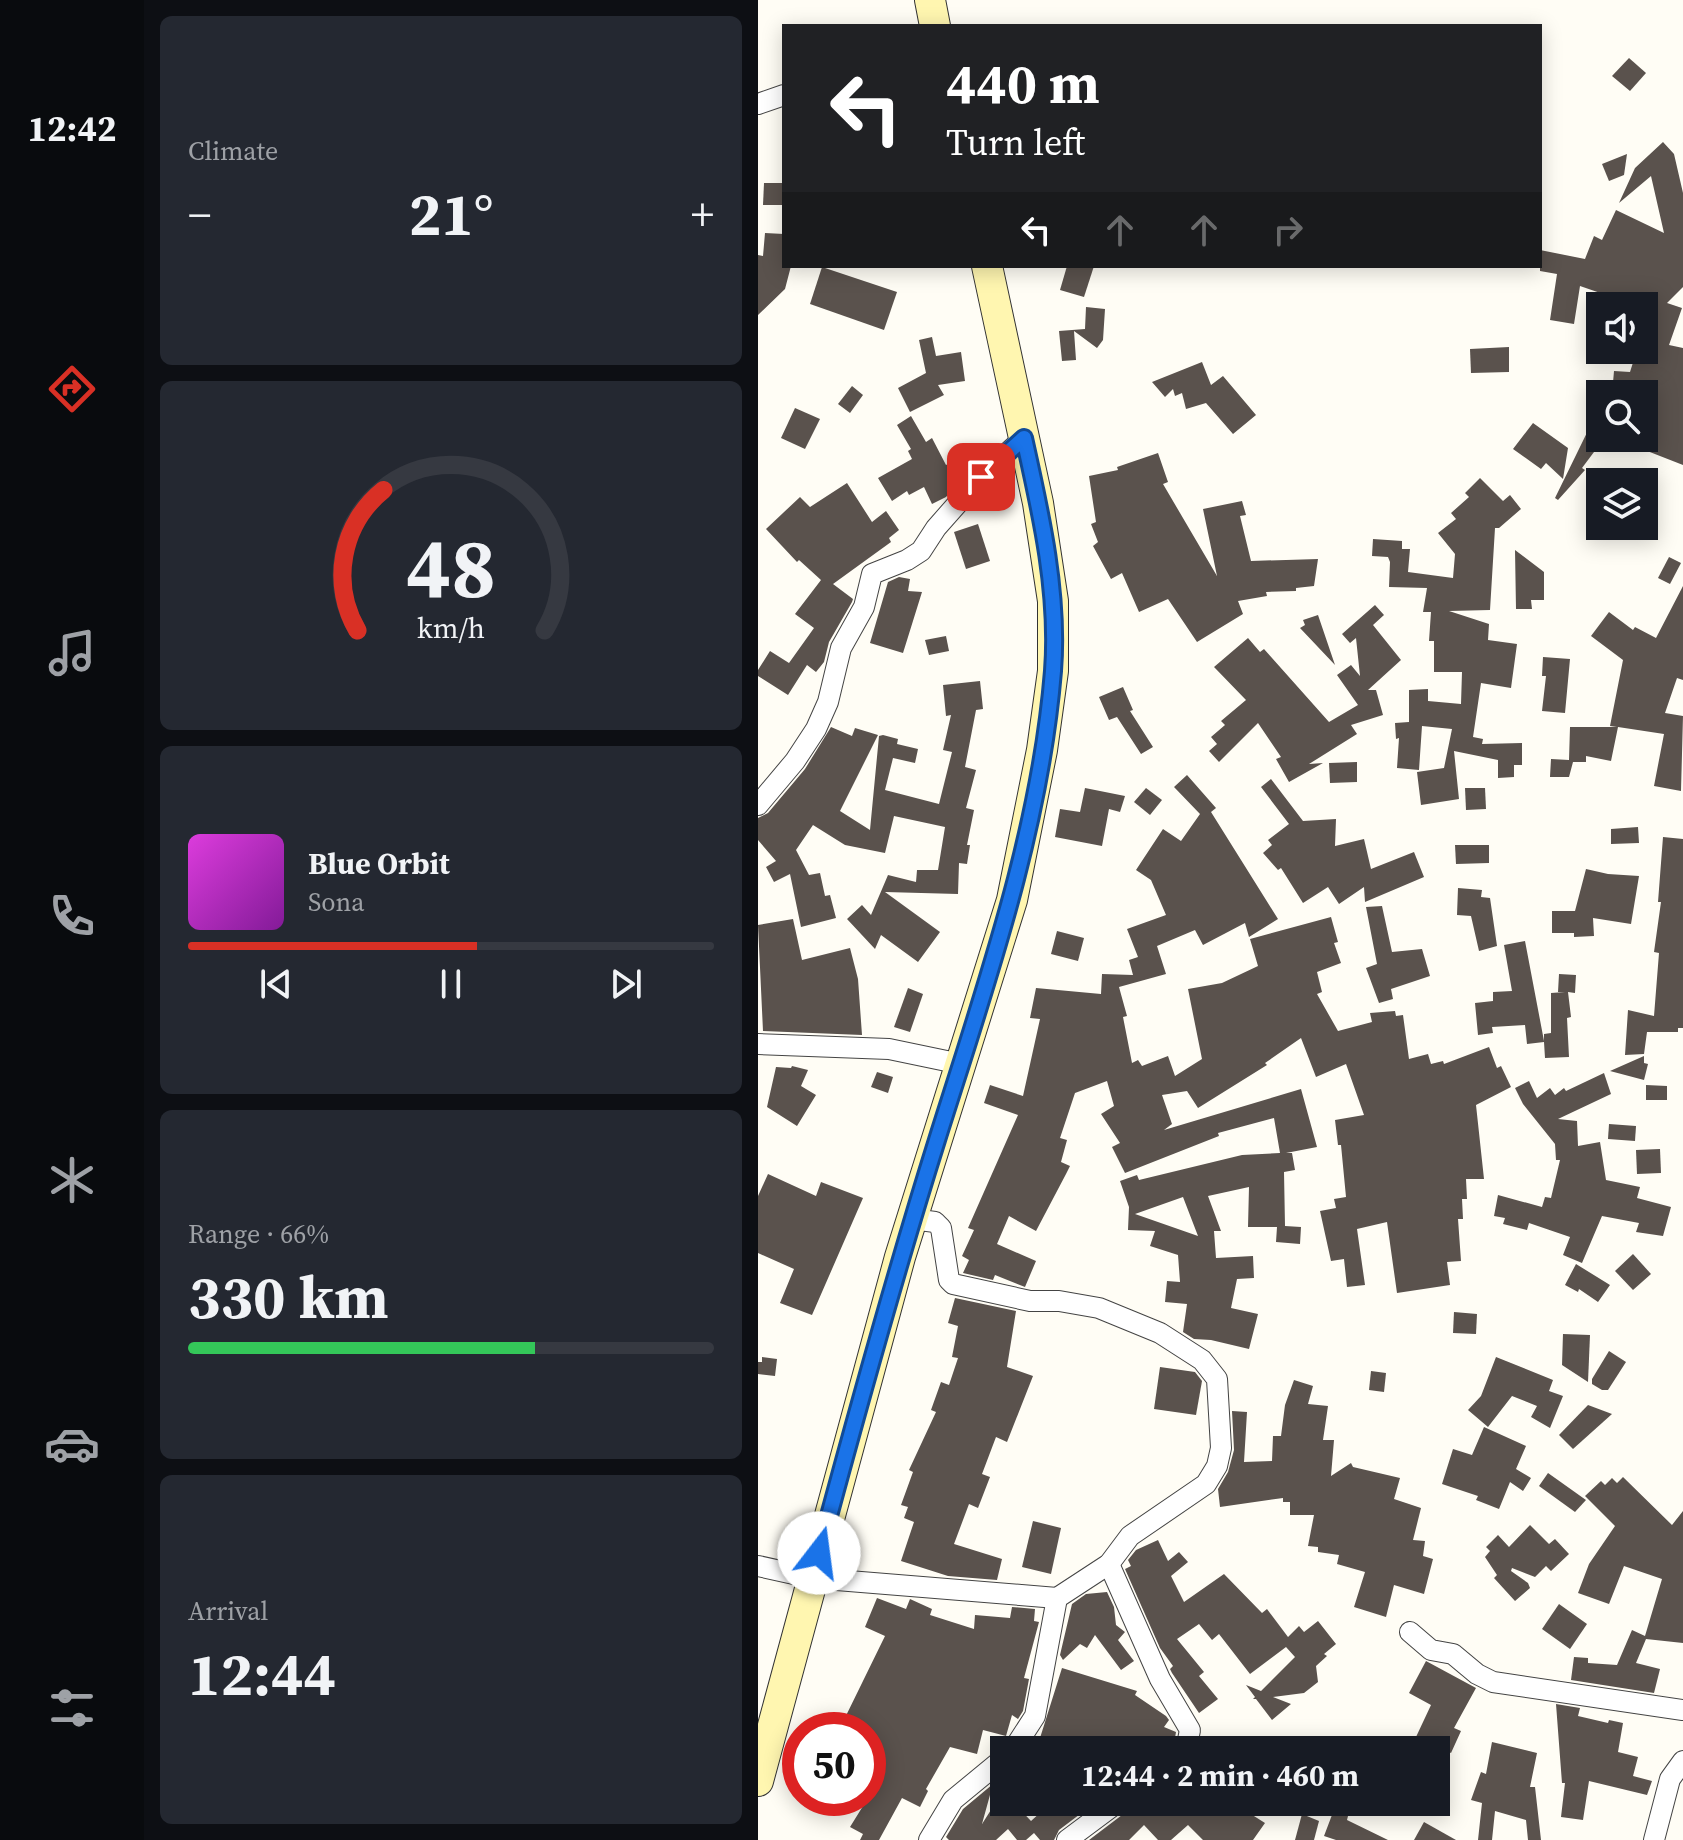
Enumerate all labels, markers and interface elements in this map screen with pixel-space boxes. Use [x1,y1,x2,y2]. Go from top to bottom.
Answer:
text: 440 m [946,45,1100,122]
icon: left [814,56,918,160]
text: 12:42 [28,104,116,153]
text: Turn left [946,118,1085,167]
text: Climate [188,133,278,169]
text: 21° [409,173,493,255]
text: − [188,184,211,245]
text: + [691,184,714,245]
icon: left [1014,208,1058,252]
icon: ahead [1098,208,1142,252]
icon: ahead [1182,208,1226,252]
icon: right [1266,208,1310,252]
map controls [1586,292,1658,540]
button: sound [1586,292,1658,364]
icon: directions [44,361,100,417]
button: search [1586,380,1658,452]
pin [947,443,1015,511]
icon: arrive [959,455,1003,499]
button: layers [1586,468,1658,540]
text: 48 [406,511,496,625]
text: km/h [417,608,485,648]
icon: music [44,625,100,681]
text: Blue Orbit [308,843,450,884]
text: Sona [308,884,365,920]
icon: phone [44,888,100,944]
icon: previous [254,962,298,1006]
icon: pause [429,962,473,1006]
icon: next [604,962,648,1006]
icon: climate [44,1152,100,1208]
text: Range · 66% [188,1216,329,1252]
text: 330 km [188,1256,389,1338]
icon: car [44,1416,100,1472]
position arrow [777,1511,861,1595]
text: Arrival [188,1593,268,1629]
text: 12:44 [188,1633,336,1715]
icon: filters [44,1680,100,1736]
speed limit sign: 50 [782,1712,886,1816]
text: 12:44 · 2 min · 460 m [1081,1755,1359,1796]

